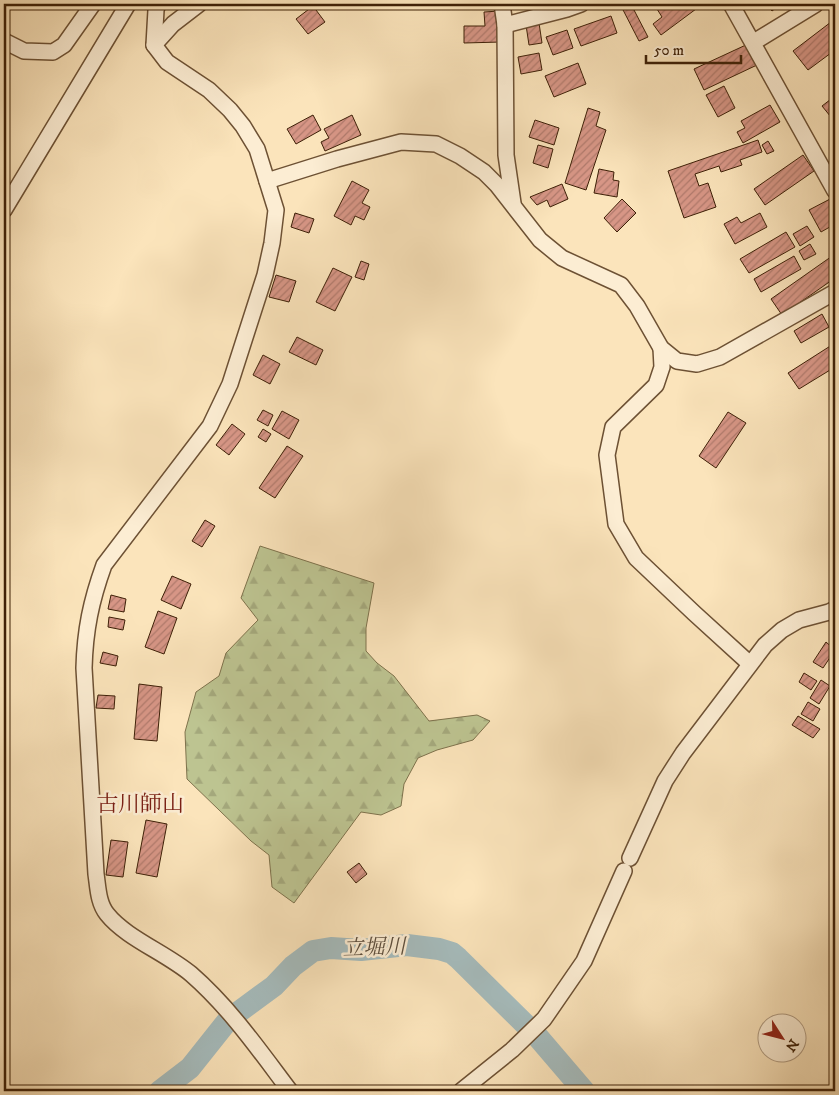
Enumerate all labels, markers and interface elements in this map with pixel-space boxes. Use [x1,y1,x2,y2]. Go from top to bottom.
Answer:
scale bar [646,32,742,64]
text: 50 m [654,41,684,60]
district label: 古川師山 [96,791,184,818]
water label: 立堀川 [342,934,408,962]
north arrow [756,1012,806,1062]
text: N [781,1035,802,1055]

